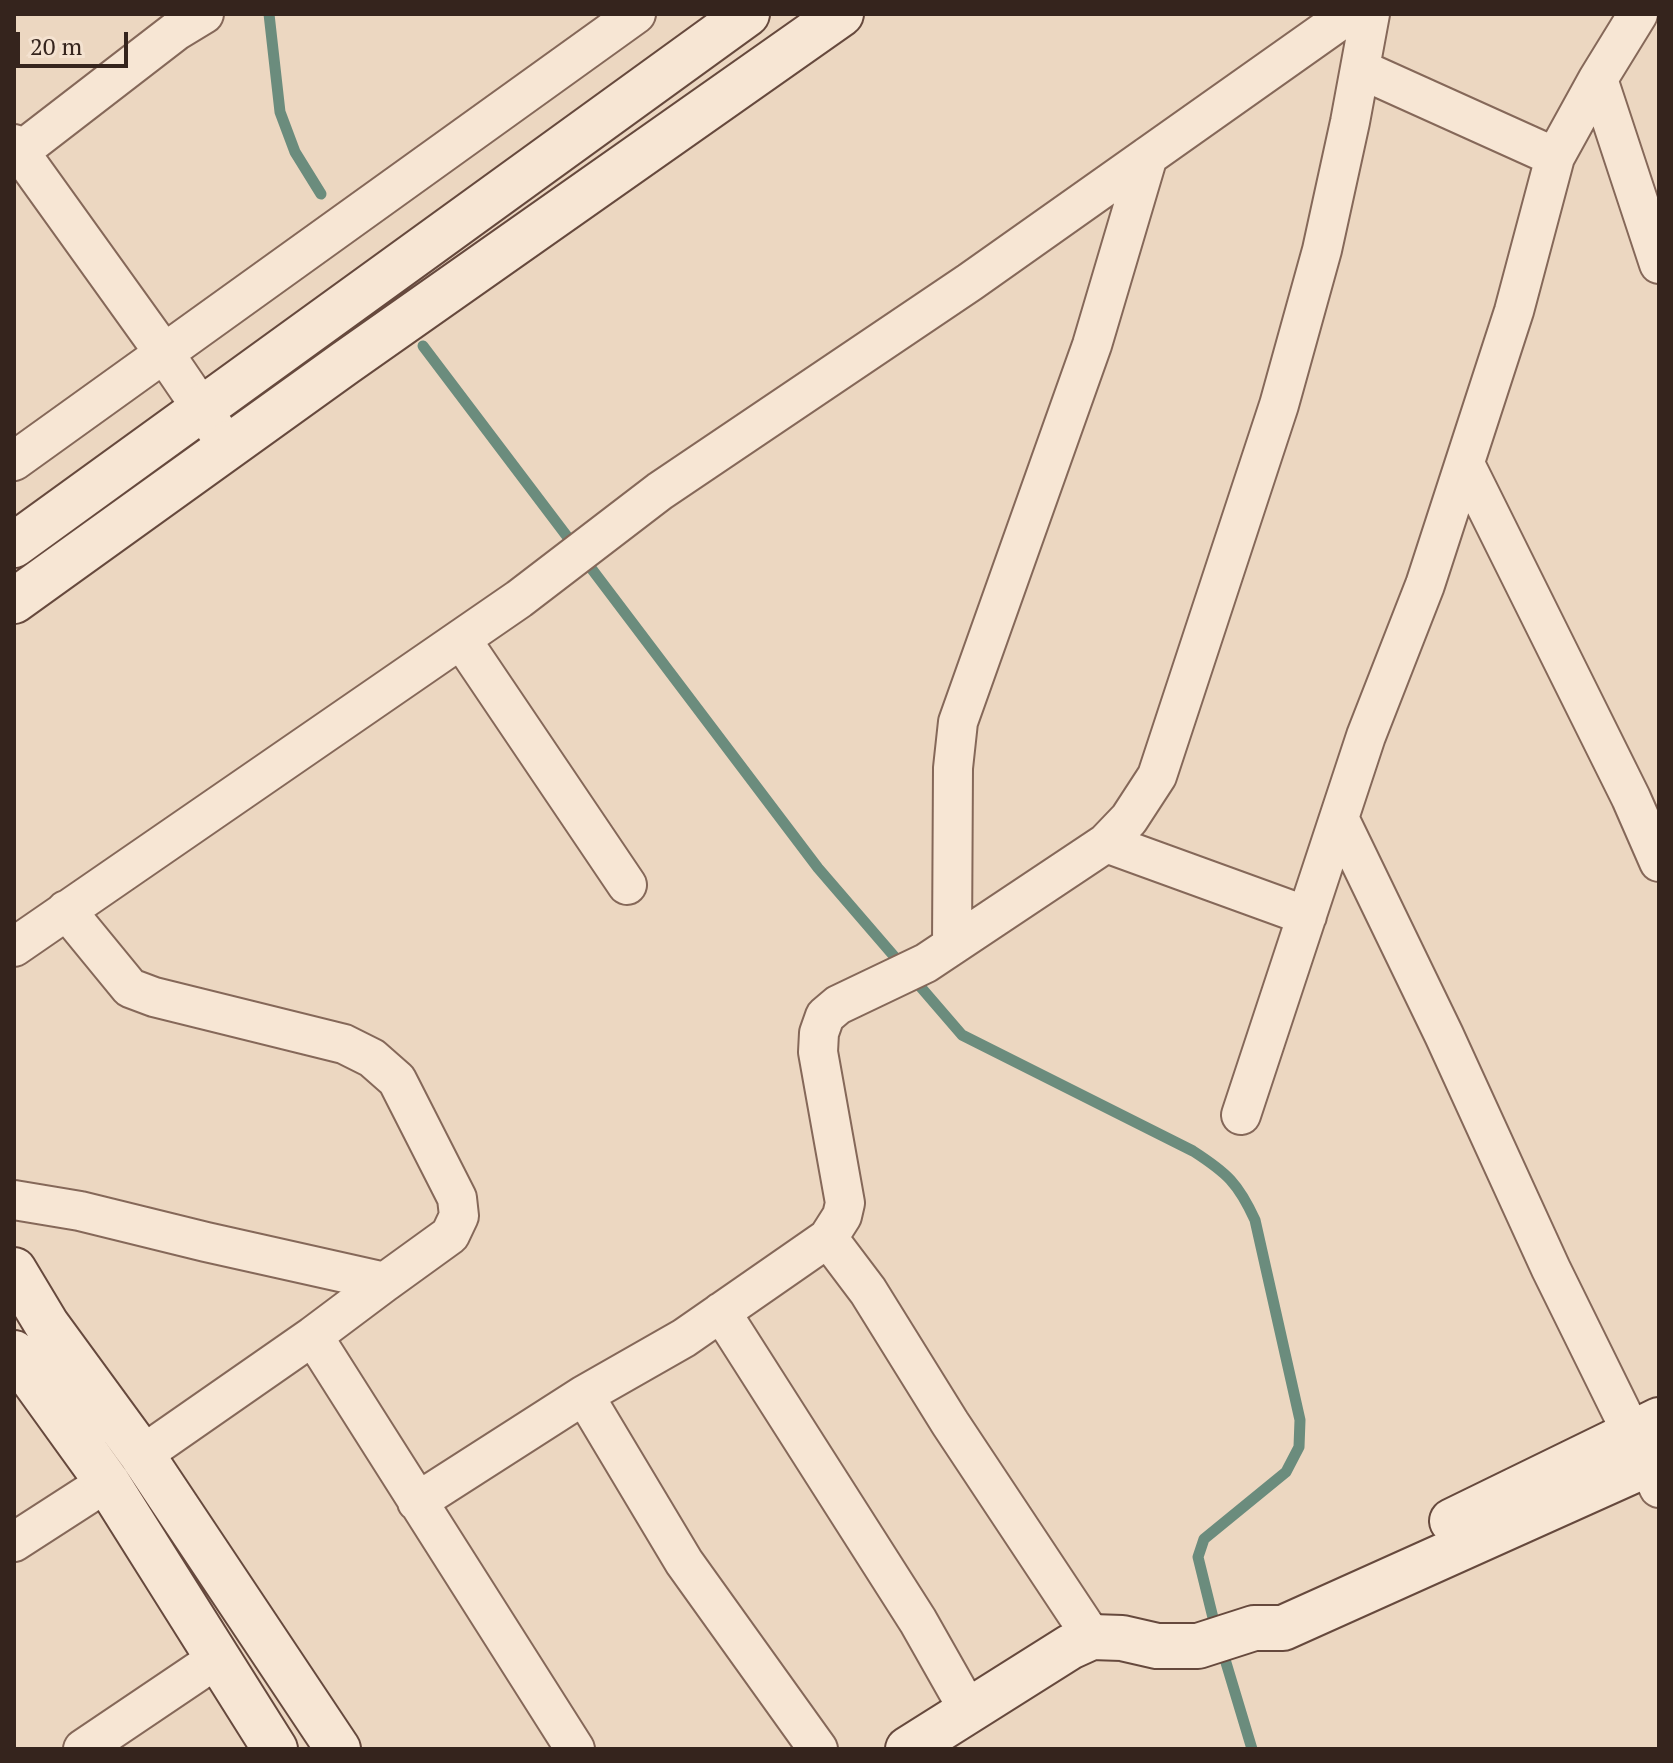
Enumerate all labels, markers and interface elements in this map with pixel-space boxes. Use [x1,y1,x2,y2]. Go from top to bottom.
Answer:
scale bar [20,16,132,66]
text: 20 m [30,30,82,62]

